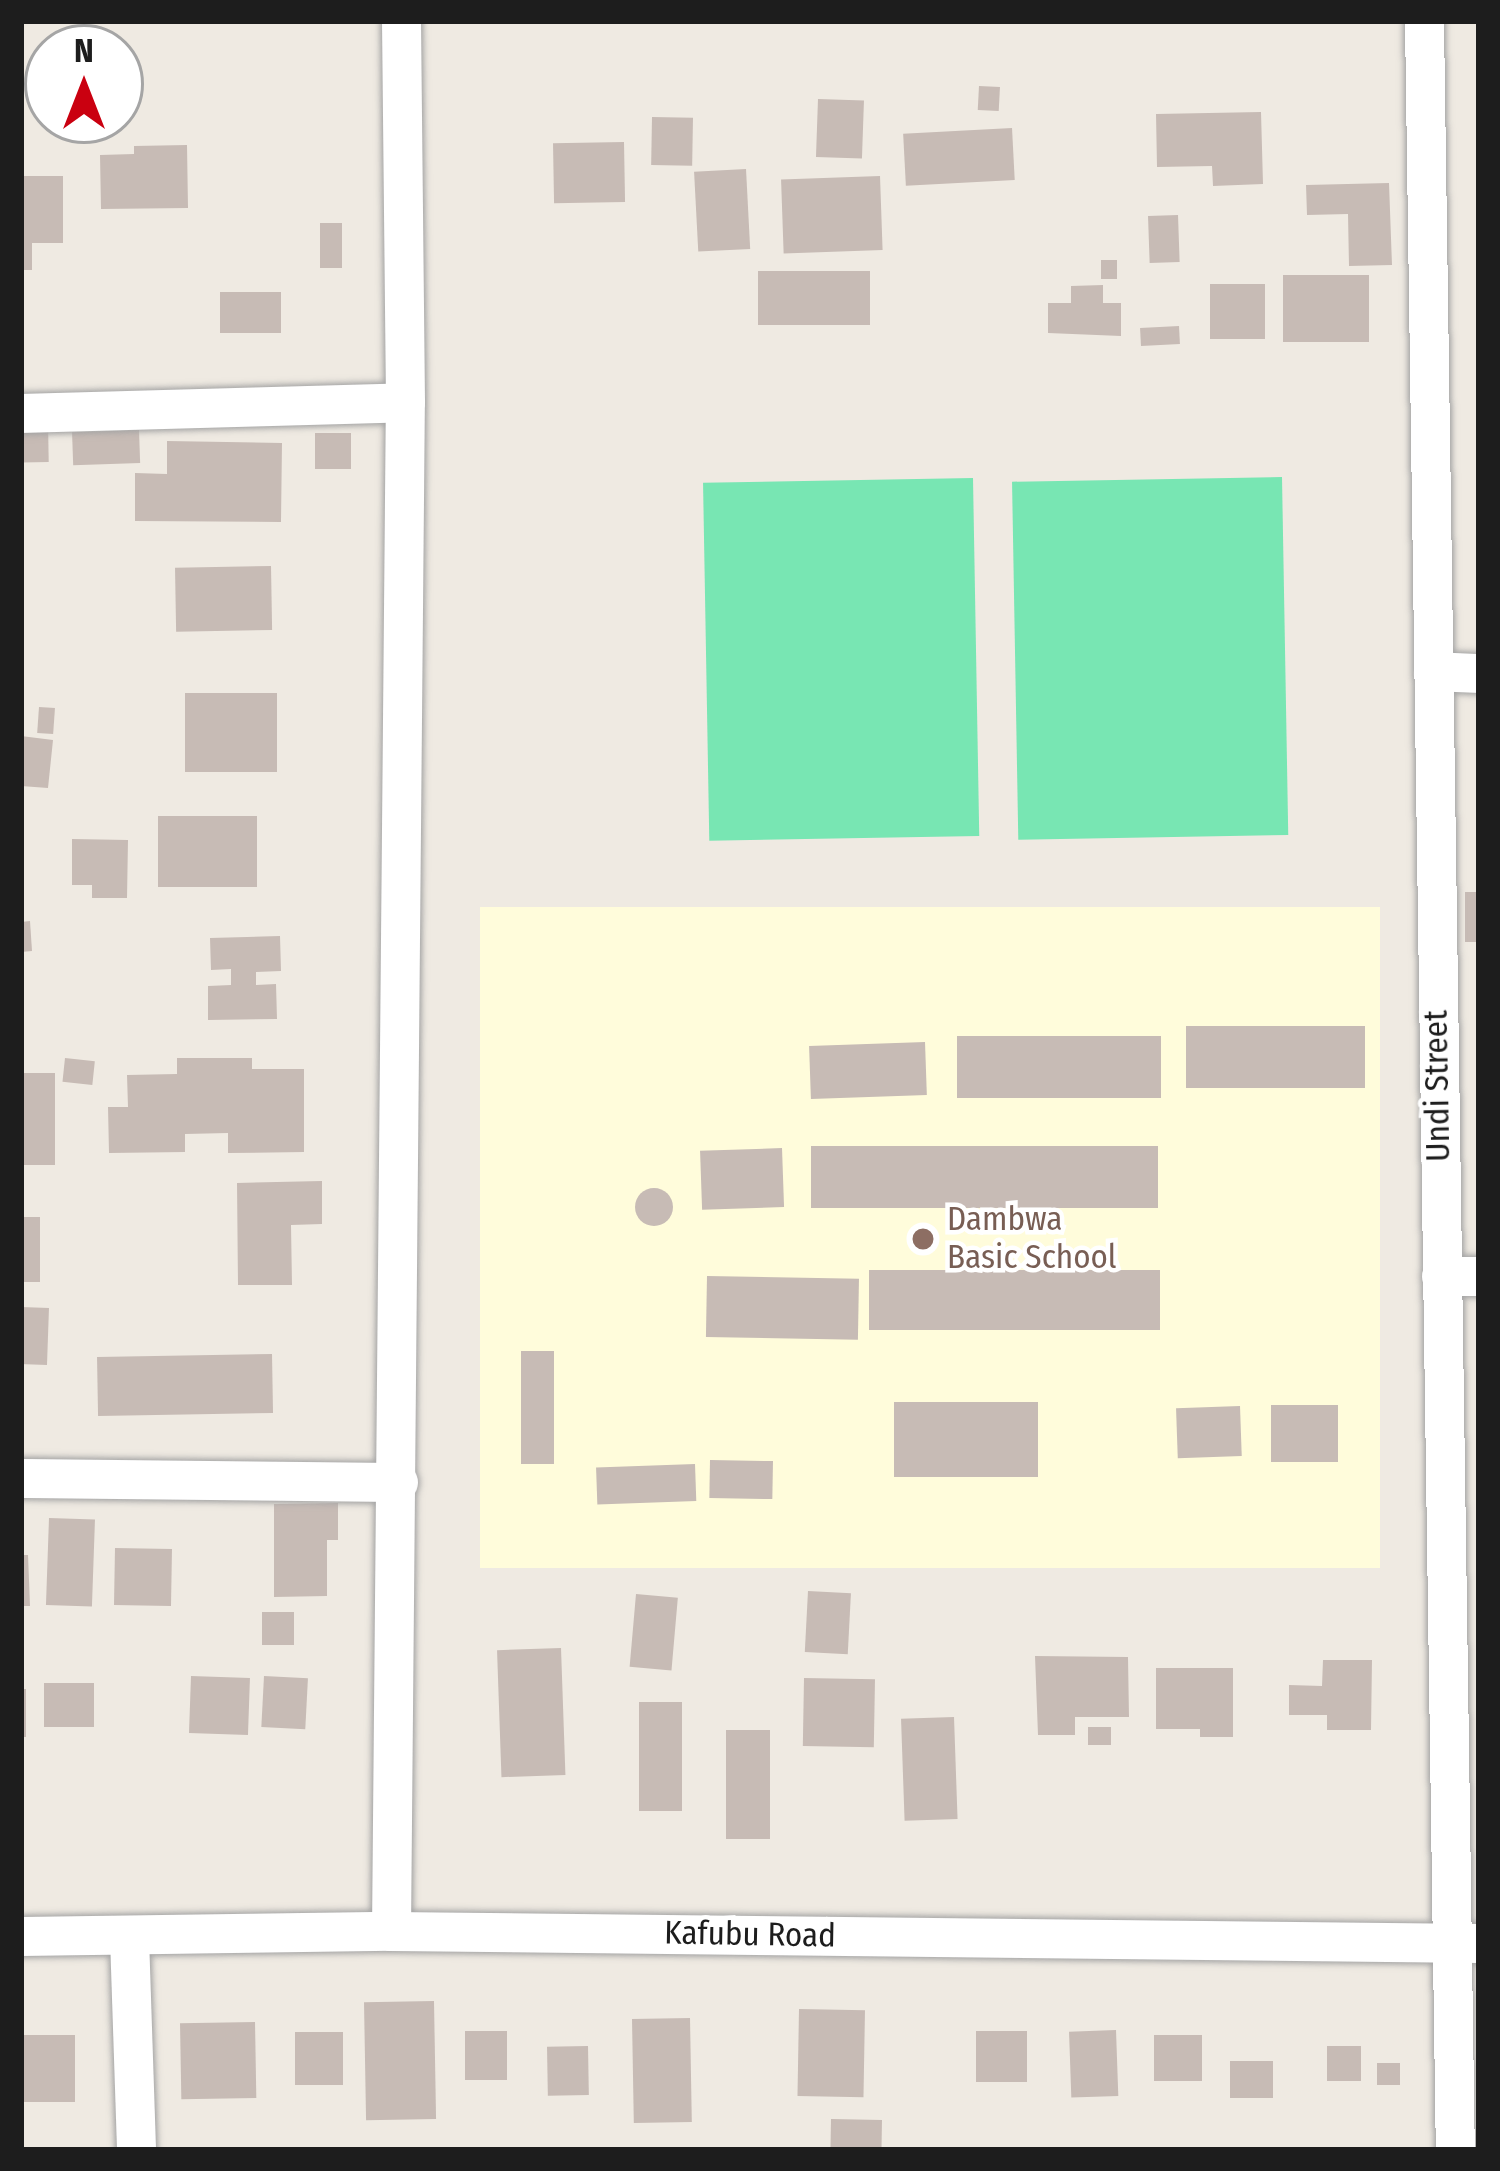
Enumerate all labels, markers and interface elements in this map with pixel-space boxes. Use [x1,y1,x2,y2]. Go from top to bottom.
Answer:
north arrow [24,24,144,144]
text: N [74,31,94,71]
street label: Undi Street [1417,1010,1459,1162]
place label: Dambwa Basic School [947,1200,1117,1278]
marker: Dambwa Basic School [910,1226,936,1252]
street label: Kafubu Road [664,1914,836,1956]

